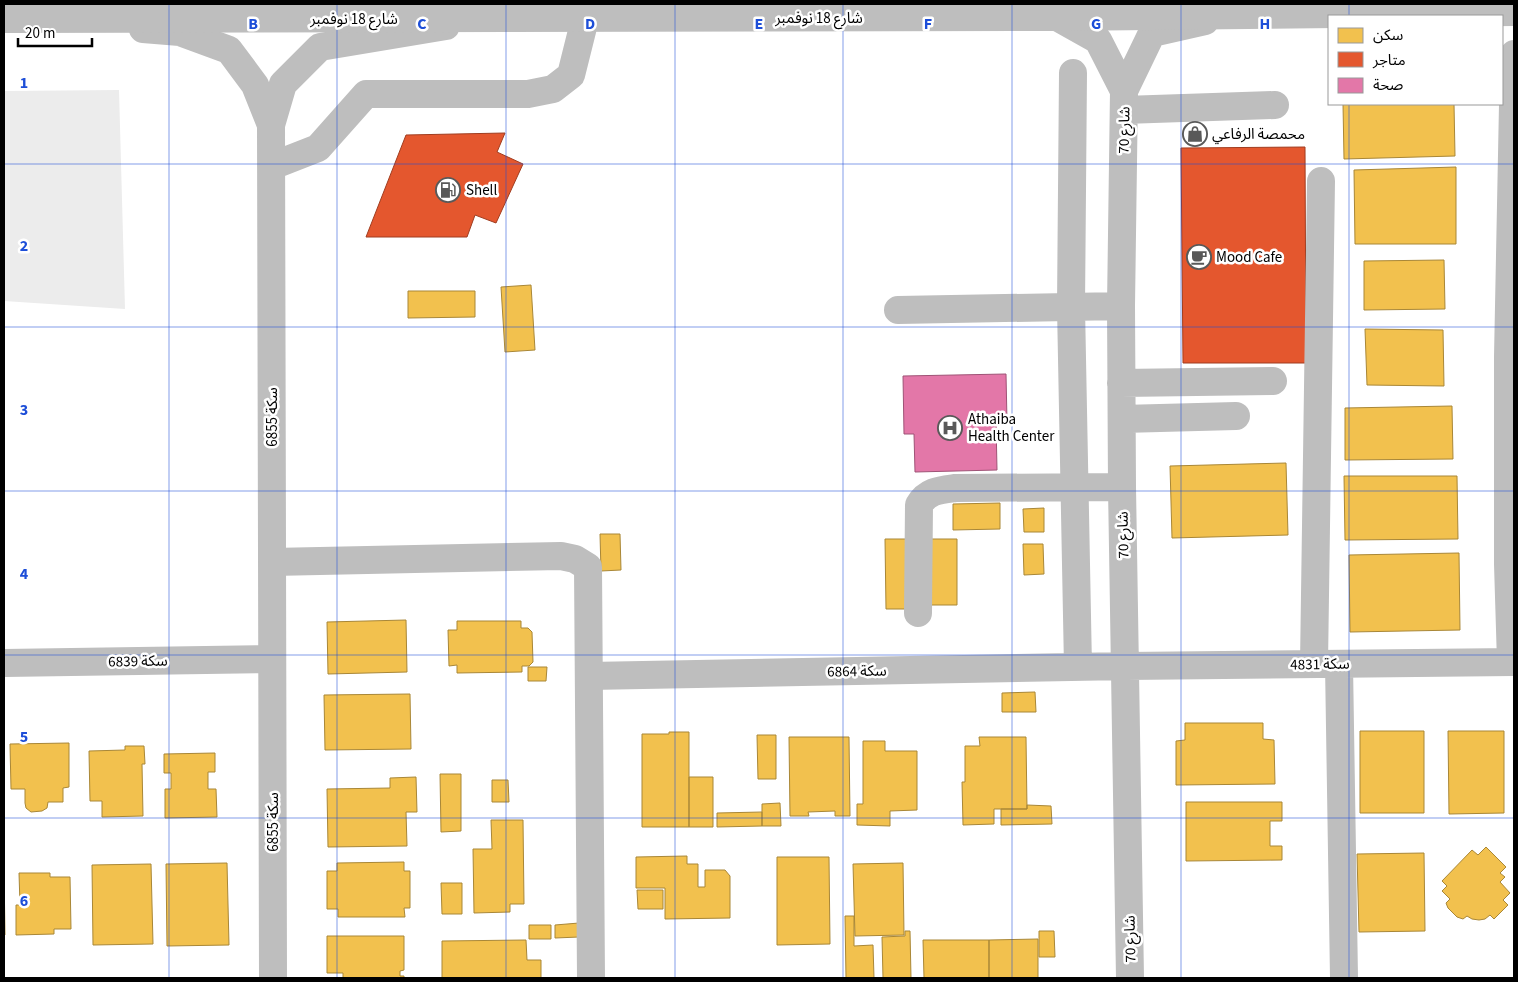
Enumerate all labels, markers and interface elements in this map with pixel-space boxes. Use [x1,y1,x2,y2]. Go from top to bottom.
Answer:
street label: شارع 18 نوفمبر [774,8,863,30]
street label: شارع 18 نوفمبر [309,9,398,31]
text: B [248,13,258,35]
text: C [417,13,427,35]
text: D [585,13,595,35]
text: E [755,13,763,35]
text: F [924,13,932,35]
text: G [1091,13,1101,35]
text: H [1260,13,1270,35]
scale bar [18,15,91,47]
legend [1328,15,1503,105]
text: 20 m [25,23,55,44]
text: سكن [1373,25,1404,46]
text: متاجر [1372,50,1406,71]
text: 1 [20,72,28,94]
text: صحة [1373,75,1403,96]
street label: شارع 70 [1114,106,1136,154]
shop icon: محمصة الرفاعي [1182,121,1208,147]
place label: محمصة الرفاعي [1212,124,1305,145]
fuel station icon: Shell [435,177,461,203]
place label: Shell [466,180,497,201]
text: 2 [20,235,28,257]
cafe icon: Mood Cafe [1186,244,1212,270]
place label: Mood Cafe [1216,247,1282,268]
street label: سكة 6855 [262,387,283,447]
text: 3 [20,399,28,421]
place label: Athaiba Health Center [968,409,1055,447]
hospital icon: Athaiba Health Center [937,415,963,441]
street label: شارع 70 [1113,511,1135,559]
text: 4 [20,563,29,585]
street label: سكة 6839 [108,650,168,673]
street label: سكة 4831 [1290,653,1350,676]
street label: سكة 6864 [827,660,887,683]
text: 5 [20,726,28,748]
street label: سكة 6855 [263,792,284,852]
text: 6 [20,890,28,912]
street label: شارع 70 [1120,915,1142,963]

